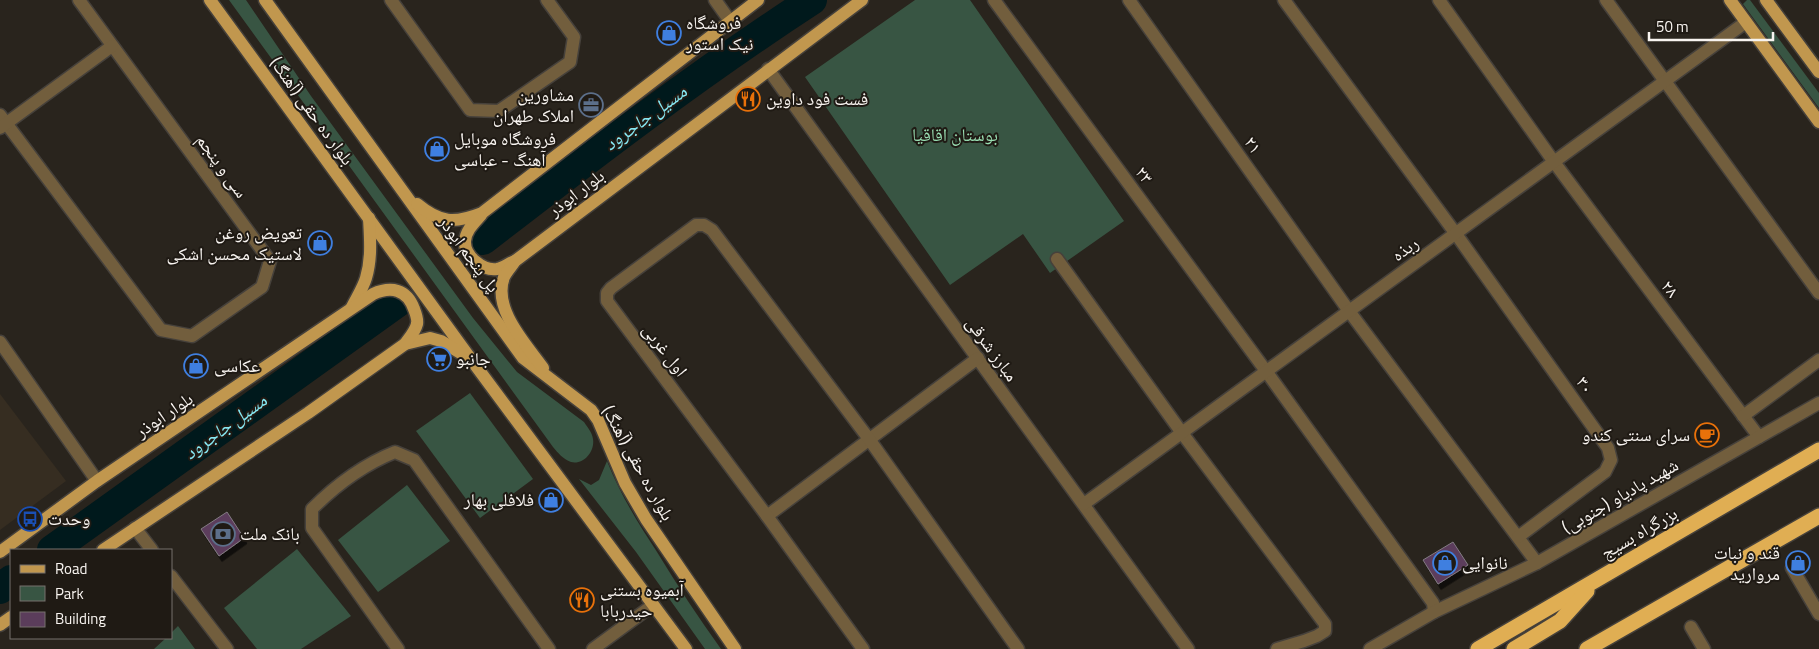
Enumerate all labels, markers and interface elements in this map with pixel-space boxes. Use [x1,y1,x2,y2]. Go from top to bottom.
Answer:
place label: فروشگاه نیک استور [685,9,753,57]
scale bar [1649,10,1773,42]
text: 50 m [1656,15,1689,38]
shop icon: فروشگاه نیک استور [656,20,682,46]
street label: بلوار ده حقی (آهنگ) [264,51,361,171]
water label: مسیل جاجرود [597,76,693,157]
place label: مشاورین املاک طهران [493,81,574,129]
place label: فست فود داوین [766,85,868,112]
restaurant icon: فست فود داوین [735,86,761,112]
office icon: مشاورین املاک طهران [578,92,604,118]
park label: بوستان اقاقیا [912,121,998,148]
place label: فروشگاه موبایل آهنگ - عباسی [454,125,556,173]
street label: سی و پنجم [190,128,255,203]
street label: ۲۱ [1238,130,1269,159]
shop icon: فروشگاه موبایل آهنگ - عباسی [424,136,450,162]
street label: ۲۳ [1129,160,1160,189]
street label: بلوار ابوذر [541,162,610,224]
street label: پل پنجم ابوذر [432,209,507,298]
place label: تعویض روغن لاستیک محسن اشکی [167,219,302,267]
street label: ربذه [1386,229,1424,268]
shop icon: تعویض روغن لاستیک محسن اشکی [307,230,333,256]
street label: ۲۸ [1655,274,1686,303]
street label: مبارز شرقی [959,310,1025,387]
street label: اول غربی [636,317,695,382]
place label: جانبو [456,345,491,372]
supermarket icon: جانبو [426,346,452,372]
place label: عکاسى [214,352,260,379]
shop icon: عکاسى [183,353,209,379]
street label: ۳۰ [1570,370,1601,399]
street label: بلوار ابوذر [128,385,198,445]
water label: مسیل جاجرود [177,385,273,466]
street label: بلوار ده حقی (آهنگ) [595,400,681,526]
place label: سرای سنتی کندو [1582,421,1690,448]
cafe icon: سرای سنتی کندو [1694,422,1720,448]
street label: شهید پادیاو (جنوبی) [1556,451,1683,540]
place label: فلافلی بهار [463,486,534,513]
shop icon: فلافلی بهار [538,487,564,513]
street label: بزرگراه بسیج [1595,500,1682,565]
place label: وحدت [48,505,90,532]
bus stop icon: وحدت [17,506,43,532]
place label: بانک ملت [240,520,300,547]
bank icon: بانک ملت [210,521,236,547]
place label: قند و نبات مروارید [1714,539,1780,587]
legend [10,549,172,639]
place label: نانوایی [1462,549,1508,576]
shop icon: نانوایی [1432,550,1458,576]
shop icon: قند و نبات مروارید [1785,550,1811,576]
text: Road [55,557,87,580]
place label: آبمیوه بستنی حیدربابا [600,576,684,624]
text: Park [55,582,84,605]
restaurant icon: آبمیوه بستنی حیدربابا [569,587,595,613]
text: Building [55,607,106,630]

